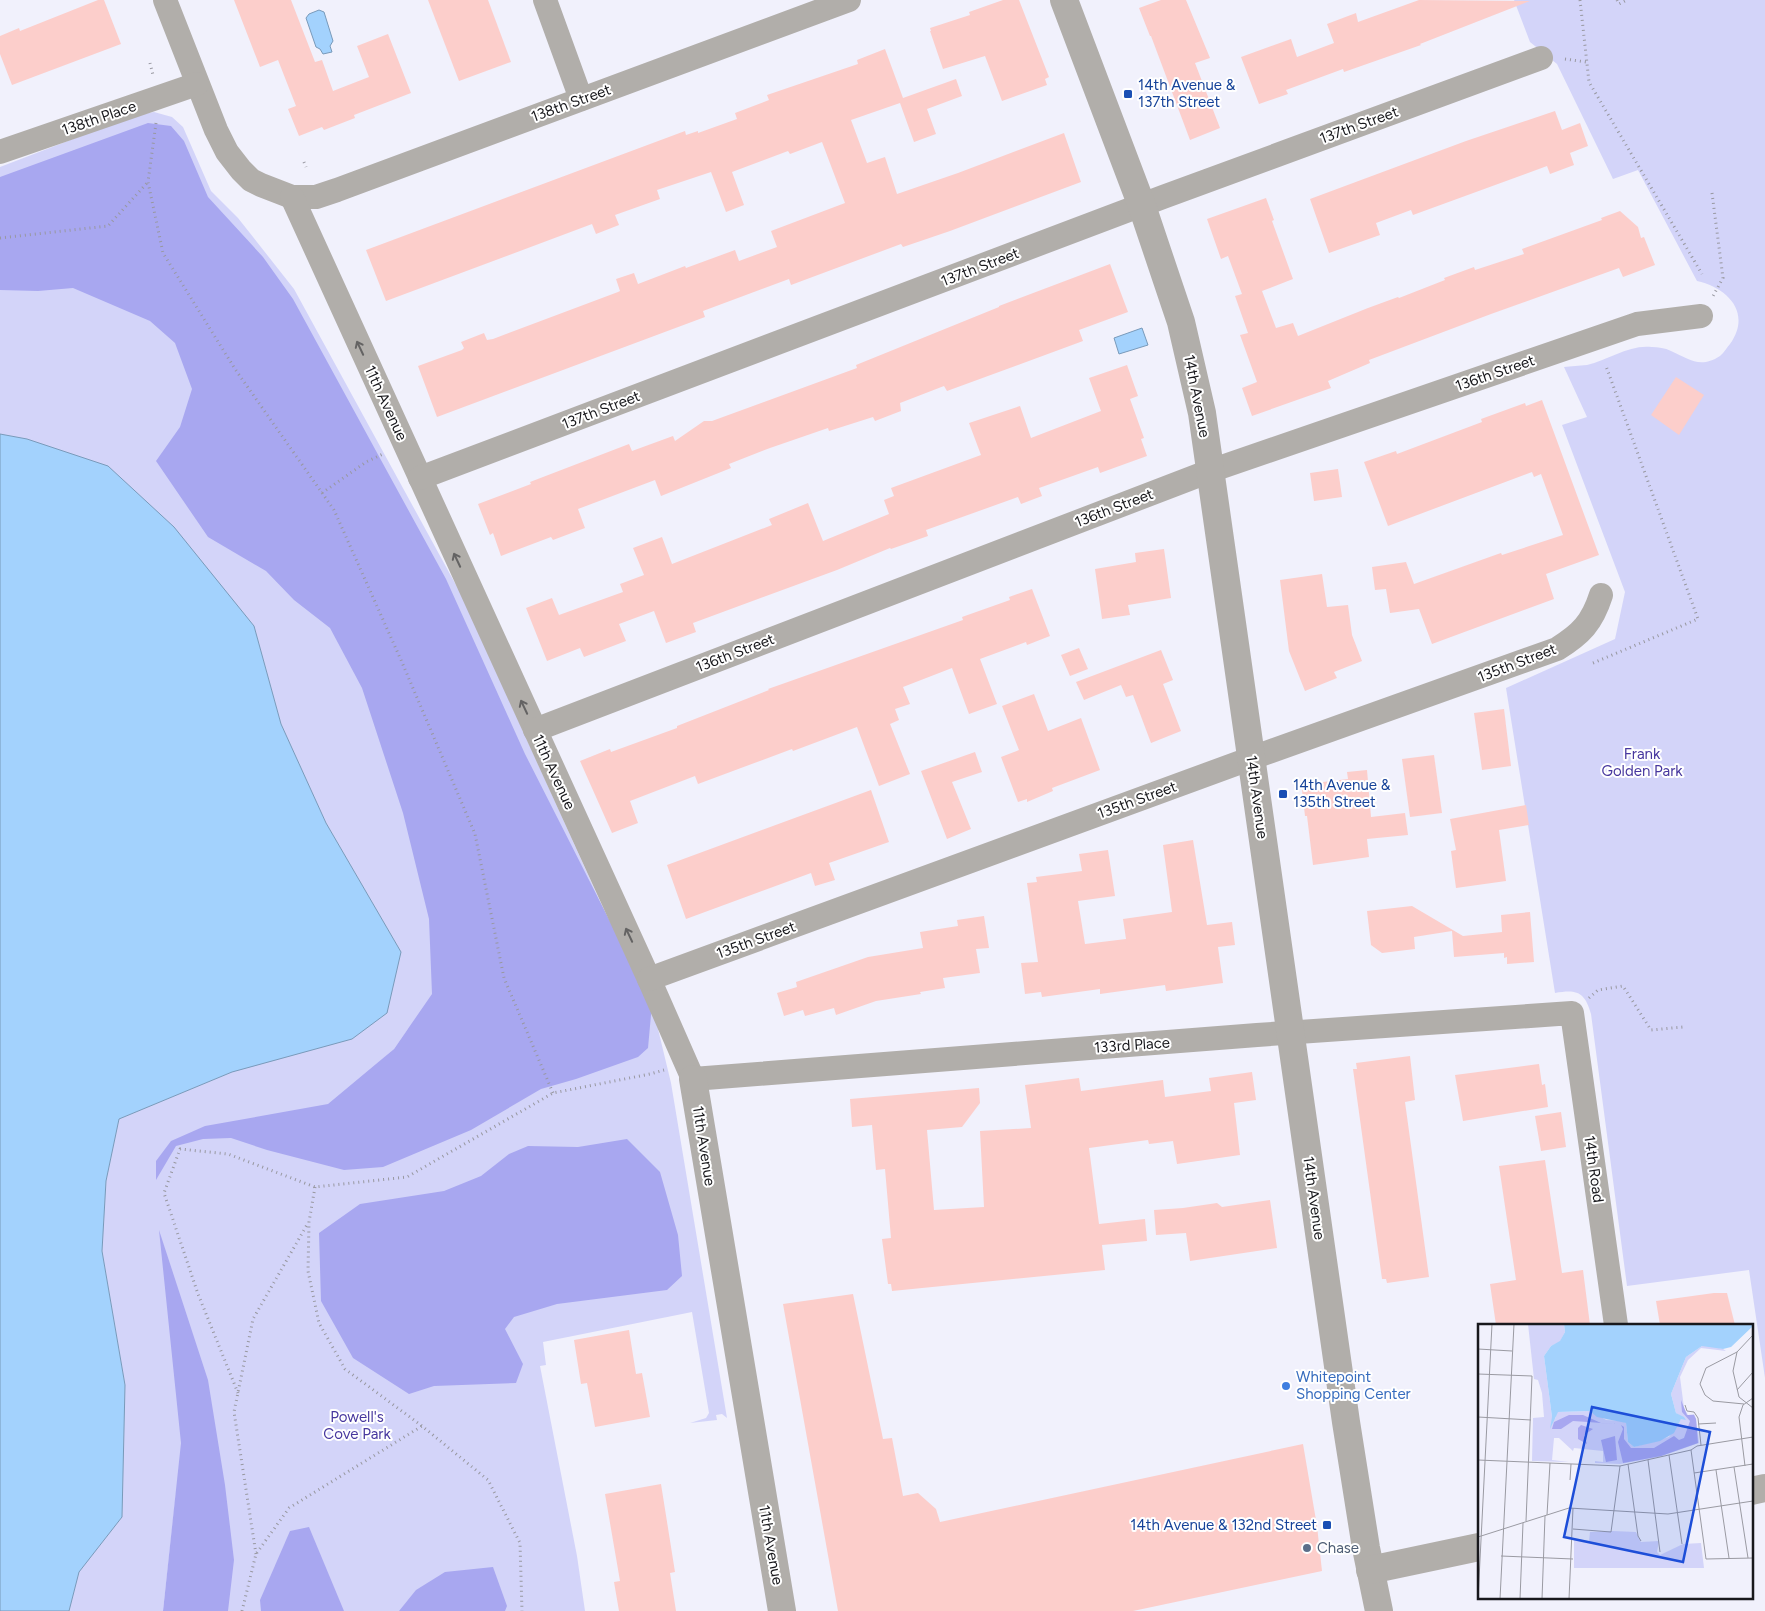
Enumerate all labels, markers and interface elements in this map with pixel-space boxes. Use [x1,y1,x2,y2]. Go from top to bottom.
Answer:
place label: 14th Avenue & 137th Street [1138,76,1236,111]
street label: 138th Street [529,80,614,126]
marker: 14th Avenue & 137th Street [1122,88,1134,100]
street label: 138th Place [60,97,138,139]
street label: 137th Street [1317,102,1401,148]
street label: 137th Street [938,244,1022,290]
one-way arrow [355,341,365,356]
street label: 136th Street [1453,351,1537,395]
street label: 14th Avenue [1180,353,1214,439]
street label: 11th Avenue [361,363,411,443]
street label: 137th Street [559,387,643,433]
street label: 136th Street [1072,485,1156,531]
one-way arrow [452,553,461,568]
street label: 136th Street [693,630,777,676]
street label: 135th Street [1475,640,1559,686]
one-way arrow [519,700,529,715]
street label: 11th Avenue [529,732,579,812]
park label: Frank Golden Park [1602,745,1683,780]
street label: 14th Avenue [1242,754,1272,840]
place label: 14th Avenue & 135th Street [1293,776,1391,811]
street label: 135th Street [1095,777,1179,823]
marker: 14th Avenue & 135th Street [1277,788,1289,800]
street label: 135th Street [714,917,798,963]
one-way arrow [623,928,633,943]
street label: 133rd Place [1093,1033,1171,1057]
street label: 11th Avenue [689,1105,719,1187]
street label: 14th Road [1580,1134,1608,1204]
street label: 14th Avenue [1299,1155,1329,1241]
inset map [1478,1324,1752,1598]
place label: Whitepoint Shopping Center [1296,1368,1411,1403]
marker: Whitepoint Shopping Center [1280,1380,1292,1392]
park label: Powell's Cove Park [323,1408,391,1443]
street label: 11th Avenue [755,1504,787,1586]
place label: 14th Avenue & 132nd Street [1130,1516,1317,1534]
marker: 14th Avenue & 132nd Street [1321,1519,1333,1531]
place label: Chase [1317,1539,1359,1557]
marker: Chase [1301,1542,1313,1554]

